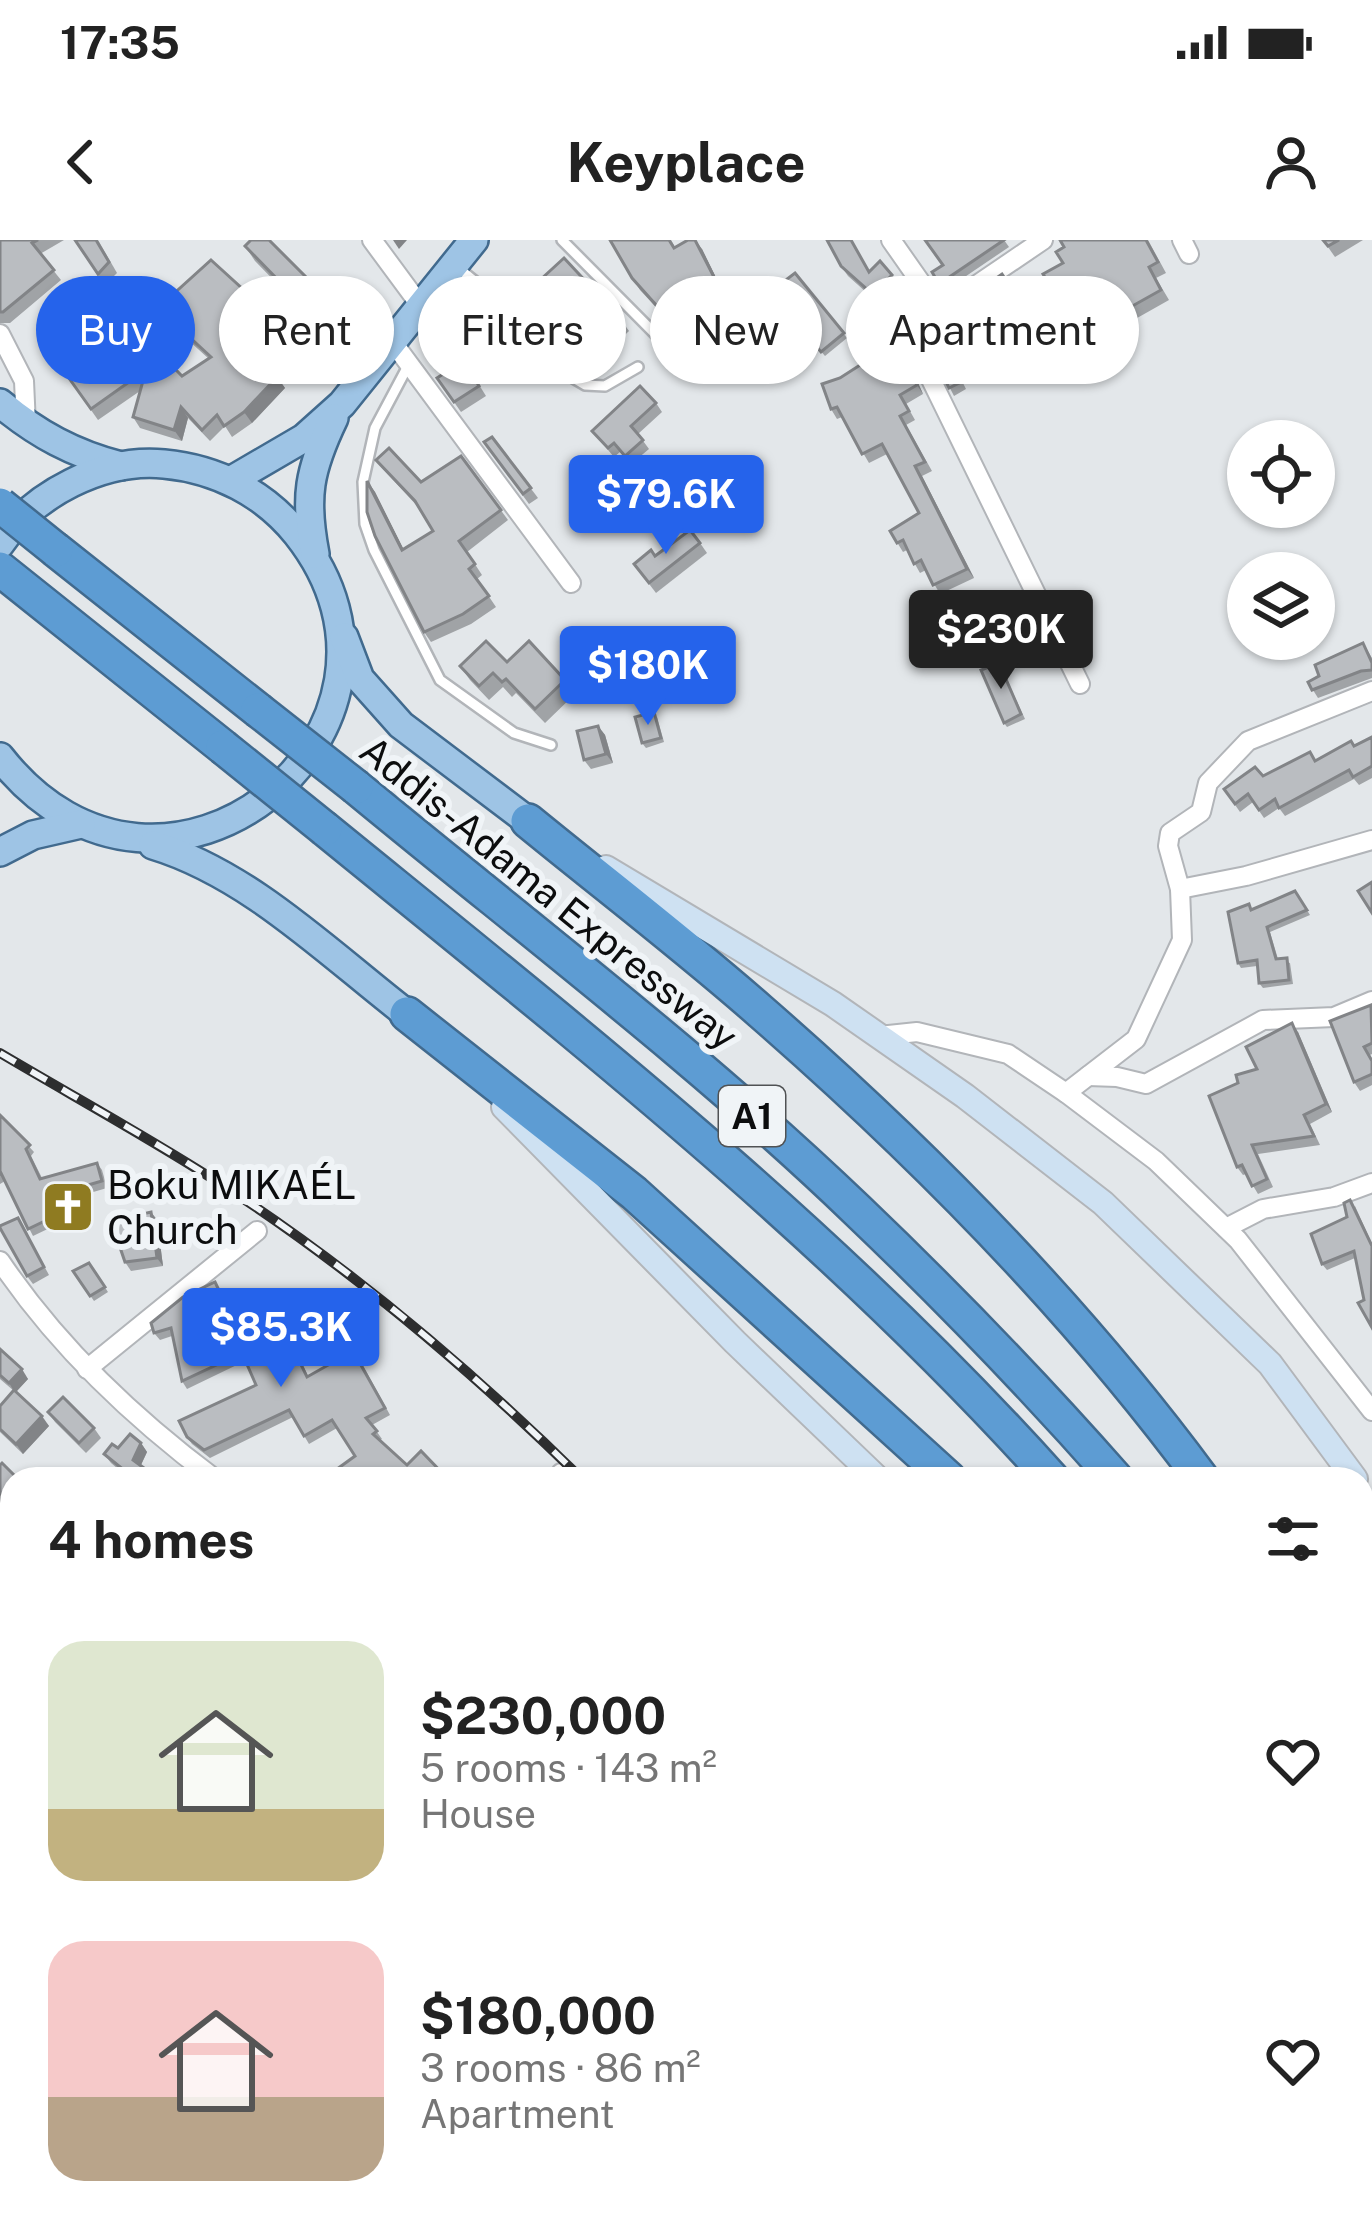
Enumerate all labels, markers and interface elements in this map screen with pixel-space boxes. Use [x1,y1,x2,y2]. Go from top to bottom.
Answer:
text: 17:35 [60,16,180,69]
icon: back [48,129,114,195]
icon: person [1258,129,1324,195]
text: Keyplace [566,131,806,194]
chip: Buy [36,276,195,384]
chip: Rent [219,276,394,384]
chip: Filters [418,276,626,384]
chip: New [650,276,822,384]
chip: Apartment [846,276,1139,384]
map controls [1227,420,1335,660]
button: locate [1227,420,1335,528]
pin: $79.6K [568,455,764,557]
text: $79.6K [596,471,736,517]
button: layers [1227,552,1335,660]
pin: $230K [917,590,1085,692]
text: $230K [936,606,1066,652]
pin: $180K [564,626,732,728]
text: $180K [587,642,709,688]
street label: Addis-Adama Expressway [351,727,747,1059]
road number: A1 [719,1086,785,1146]
place label: Boku MIKAÉL Church [107,1162,356,1253]
church icon: Boku MIKAÉL Church [40,1179,96,1235]
pin: $85.3K [183,1288,379,1390]
text: $85.3K [209,1304,353,1350]
icon: filters [1260,1506,1326,1572]
text: 4 homes [48,1510,254,1569]
text: $230,000 [420,1686,666,1745]
icon: home [144,1689,288,1833]
icon: heart [1260,1728,1326,1794]
text: 5 rooms · 143 m² [420,1745,717,1791]
text: House [420,1791,536,1837]
text: $180,000 [420,1986,656,2045]
icon: home [144,1989,288,2133]
icon: heart [1260,2028,1326,2094]
text: 3 rooms · 86 m² [420,2045,701,2091]
text: Apartment [420,2091,615,2137]

